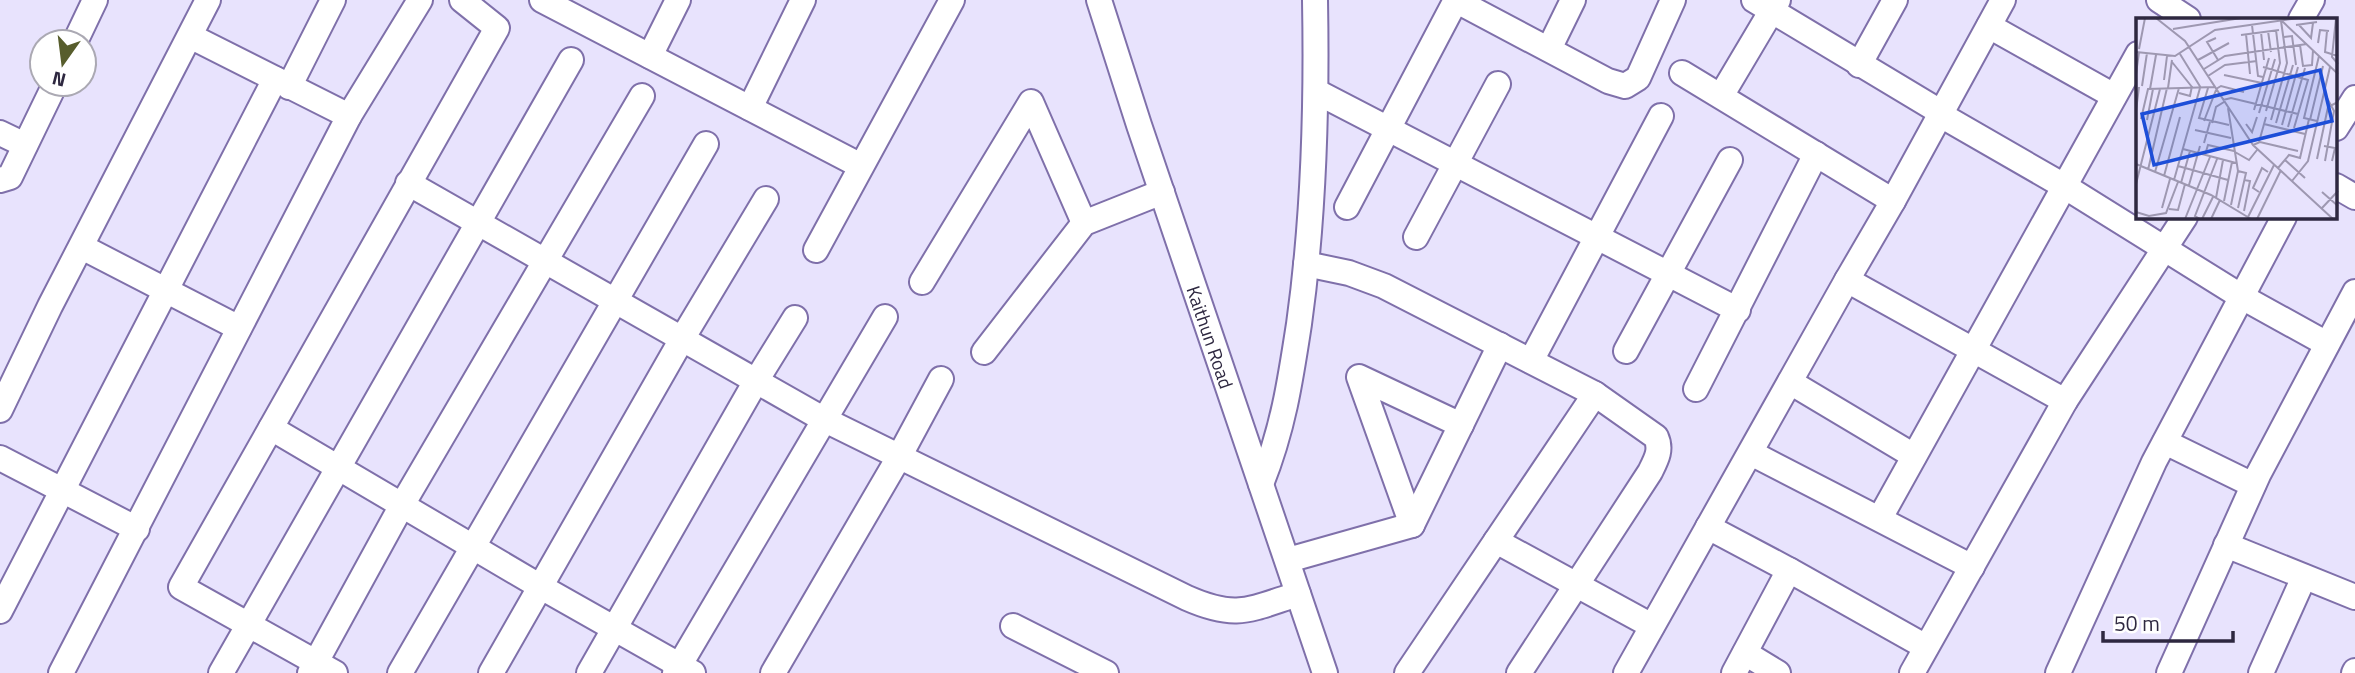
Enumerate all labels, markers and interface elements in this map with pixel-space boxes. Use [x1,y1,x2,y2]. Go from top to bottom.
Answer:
inset map [2136,18,2338,219]
north arrow [28,28,98,98]
text: N [49,64,69,96]
street label: Kaithun Road [1180,282,1242,392]
scale bar [2103,600,2232,644]
text: 50 m [2114,607,2160,639]

